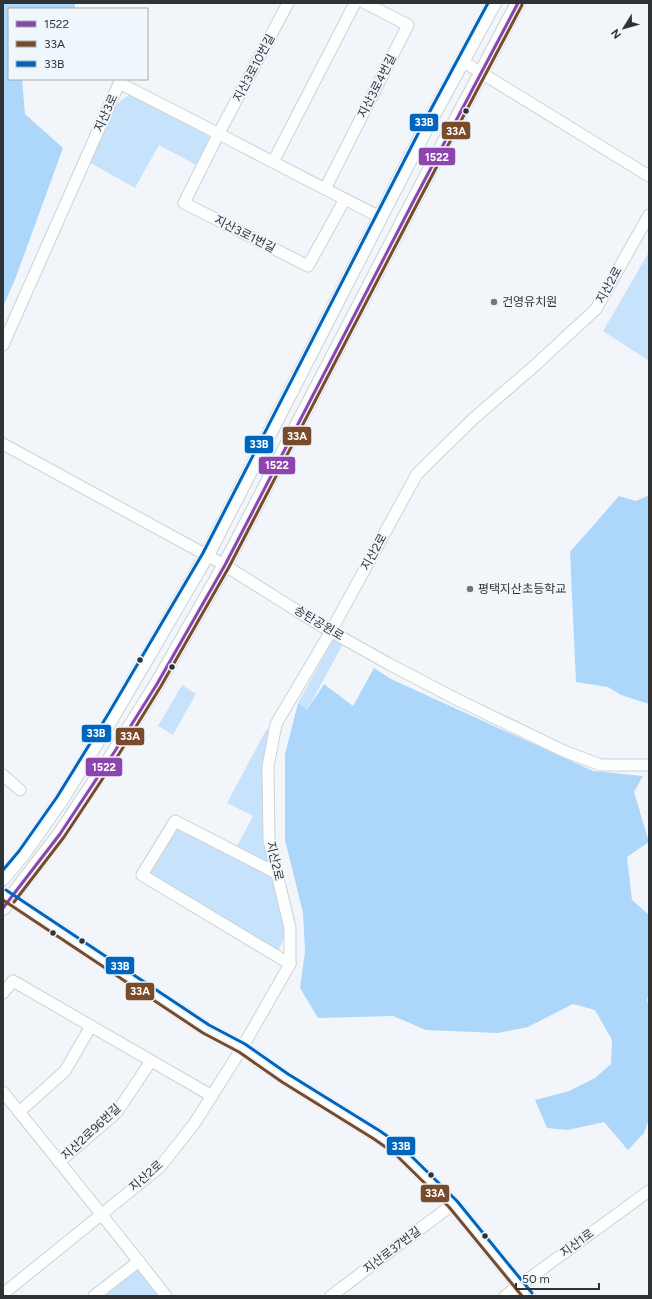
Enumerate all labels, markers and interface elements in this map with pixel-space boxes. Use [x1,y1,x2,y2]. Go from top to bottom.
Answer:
legend [8,8,148,80]
north arrow [604,8,644,48]
text: 1522 [44,17,69,31]
text: N [609,26,624,41]
street label: 지산3로10번길 [230,32,278,104]
text: 33A [44,37,65,51]
street label: 지산3로4번길 [355,52,399,120]
text: 33B [44,57,64,71]
street label: 지산3로 [92,92,120,134]
unlabelled marker [461,106,471,116]
line badge: 33B [409,113,439,132]
text: 33B [415,116,434,129]
line badge: 33A [441,121,471,140]
text: 33A [446,125,466,138]
line badge: 1522 [418,147,456,166]
text: 1522 [425,151,449,164]
street label: 지산3로1번길 [212,213,278,255]
street label: 지산2로 [593,264,625,306]
place label: 건영유치원 [502,295,557,309]
marker: 건영유치원 [489,297,499,307]
line badge: 33A [282,426,312,446]
text: 33A [287,430,307,443]
line badge: 33B [244,435,274,454]
text: 33B [250,438,269,451]
line badge: 1522 [258,456,296,475]
text: 1522 [265,459,289,472]
street label: 지산2로 [358,531,390,573]
place label: 평택지산초등학교 [478,582,566,596]
marker: 평택지산초등학교 [465,584,475,594]
street label: 송탄공원로 [292,603,346,643]
unlabelled marker [135,655,145,665]
unlabelled marker [167,662,177,672]
line badge: 33B [81,724,112,743]
text: 33B [87,727,106,740]
line badge: 33A [115,727,145,746]
text: 33A [120,730,140,743]
line badge: 1522 [85,757,123,777]
text: 1522 [92,761,116,774]
street label: 지산2로 [264,840,286,882]
unlabelled marker [48,928,58,938]
unlabelled marker [77,936,87,946]
line badge: 33B [105,956,135,975]
text: 33B [111,960,130,973]
line badge: 33A [125,982,155,1001]
text: 33A [130,985,150,998]
street label: 지산2로96번길 [59,1101,123,1163]
line badge: 33B [386,1136,416,1156]
text: 33B [392,1140,411,1153]
street label: 지산2로 [126,1158,166,1194]
unlabelled marker [426,1170,436,1180]
line badge: 33A [420,1184,450,1203]
text: 33A [425,1187,445,1200]
street label: 지산로37번길 [361,1224,423,1276]
street label: 지산1로 [557,1226,597,1260]
unlabelled marker [480,1231,490,1241]
scale bar [516,1265,599,1291]
text: 50 m [522,1272,550,1286]

